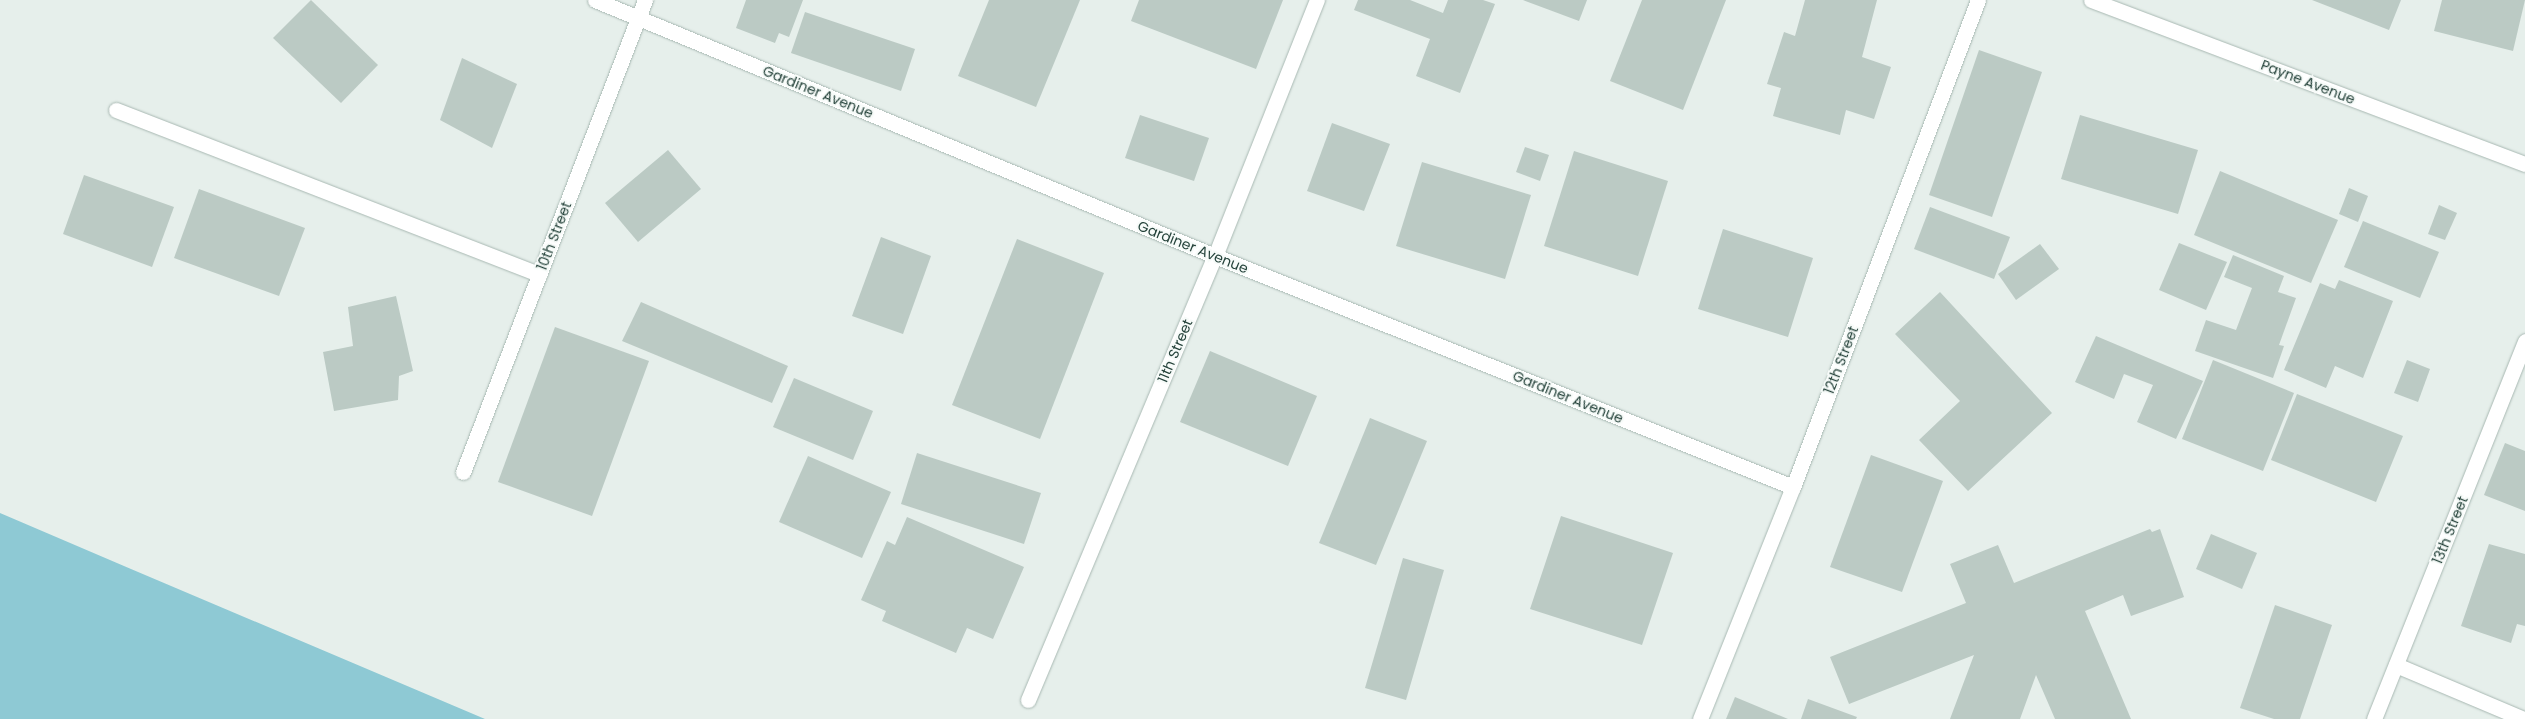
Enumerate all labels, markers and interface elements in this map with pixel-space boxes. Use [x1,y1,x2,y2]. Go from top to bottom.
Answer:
street label: Payne Avenue [2259,56,2357,108]
street label: Gardiner Avenue [760,62,876,122]
street label: 10th Street [533,199,575,273]
street label: Gardiner Avenue [1135,217,1251,277]
street label: 11th Street [1154,317,1196,385]
street label: 12th Street [1820,324,1862,396]
street label: Gardiner Avenue [1510,367,1626,427]
street label: 13th Street [2429,494,2471,566]

